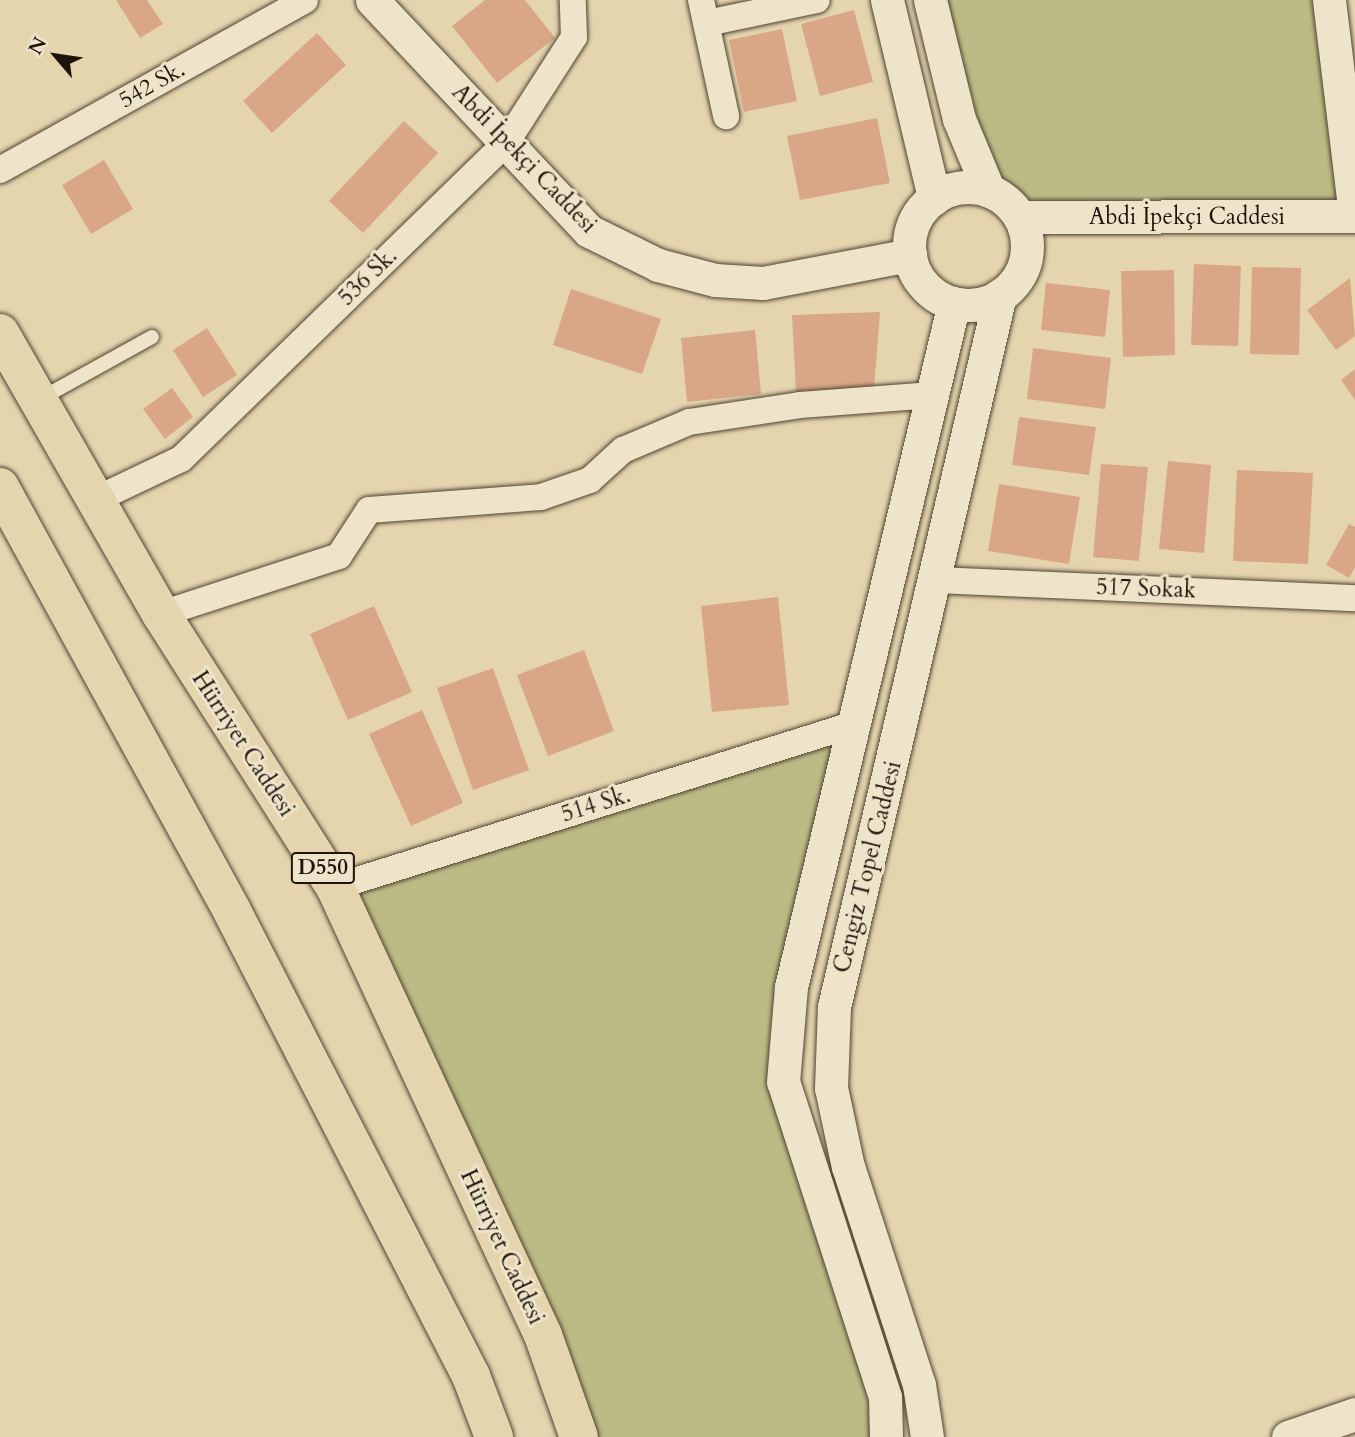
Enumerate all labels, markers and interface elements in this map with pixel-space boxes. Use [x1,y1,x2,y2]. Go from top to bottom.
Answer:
north arrow [21,21,91,91]
text: N [22,32,53,59]
street label: 542 Sk. [114,56,190,114]
street label: Abdi İpekçi Caddesi [446,79,602,239]
street label: Abdi İpekçi Caddesi [1089,203,1285,231]
street label: 536 Sk. [333,242,403,312]
street label: 517 Sokak [1096,573,1196,605]
street label: Hürriyet Caddesi [186,666,300,822]
street label: Cengiz Topel Caddesi [828,758,908,976]
street label: 514 Sk. [558,781,634,829]
road number: D550 [290,850,356,886]
street label: Hürriyet Caddesi [454,1165,550,1329]

